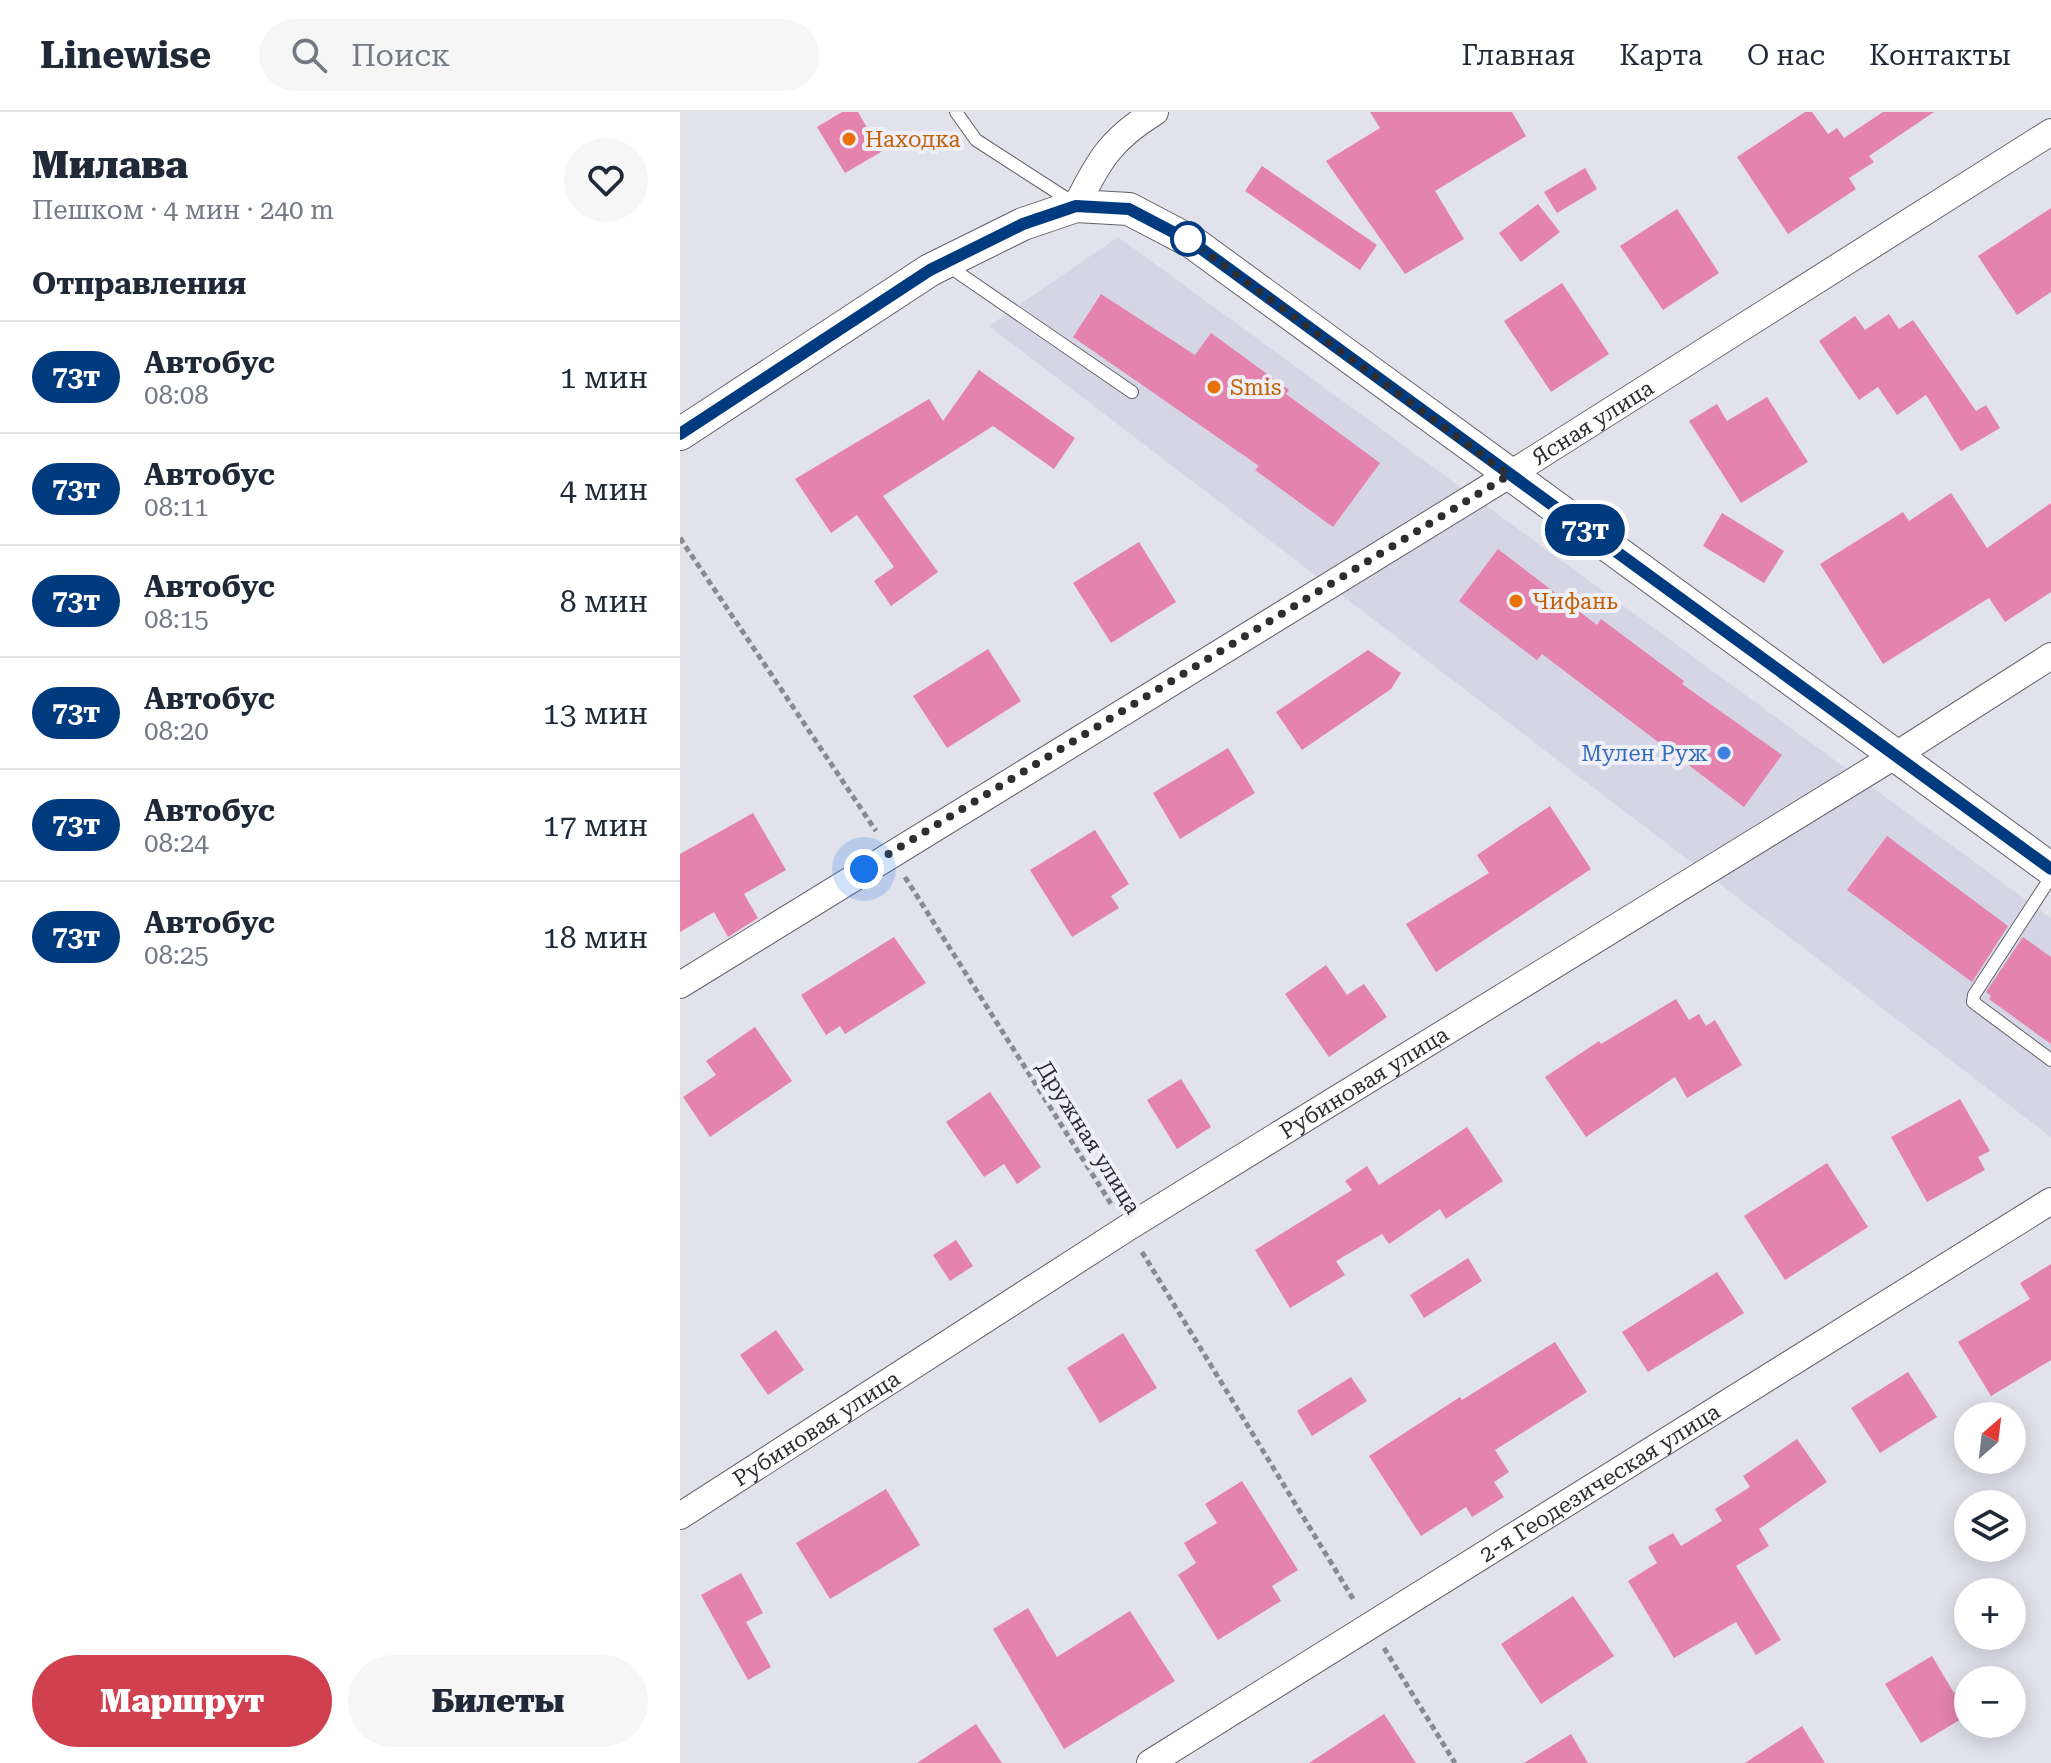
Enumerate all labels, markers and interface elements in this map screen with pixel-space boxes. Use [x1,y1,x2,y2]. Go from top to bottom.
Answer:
search box [259,19,819,91]
text: Linewise [40,33,211,77]
icon: search [287,33,331,77]
text: Поиск [351,38,450,73]
text: Главная [1461,39,1575,72]
text: Карта [1619,39,1703,72]
text: О нас [1747,39,1825,72]
text: Контакты [1869,39,2011,72]
place label: Находка [865,127,960,152]
marker: Находка [840,130,858,148]
button: heart [564,138,648,222]
text: Милава [32,143,188,187]
text: Пешком · 4 мин · 240 m [32,195,334,225]
unlabelled marker [1171,222,1205,256]
text: Отправления [32,266,246,301]
text: Автобус [144,345,275,380]
text: 73т [52,360,100,393]
text: 1 мин [560,360,648,395]
place label: Smis [1230,375,1281,400]
street label: Ясная улица [1527,375,1658,470]
marker: Smis [1205,378,1223,396]
text: 08:08 [144,380,209,410]
text: Автобус [144,457,275,492]
text: 73т [52,472,100,505]
text: 4 мин [560,472,648,507]
text: 08:11 [144,492,209,522]
line badge: 73т [1539,504,1631,556]
text: 73т [1561,513,1609,546]
text: Автобус [144,569,275,604]
text: 73т [52,584,100,617]
text: 8 мин [560,584,648,619]
place label: Чифань [1532,589,1618,614]
marker: Чифань [1507,592,1525,610]
text: 08:15 [144,604,209,634]
text: Автобус [144,681,275,716]
text: 73т [52,696,100,729]
text: 13 мин [543,696,648,731]
text: 08:20 [144,716,209,746]
place label: Мулен Руж [1581,741,1708,766]
marker: Мулен Руж [1715,744,1733,762]
text: Автобус [144,793,275,828]
text: 73т [52,808,100,841]
text: 17 мин [543,808,648,843]
text: 08:24 [144,828,209,858]
your location [844,849,884,889]
text: Автобус [144,905,275,940]
text: 73т [52,920,100,953]
text: 18 мин [543,920,648,955]
text: 08:25 [144,940,209,970]
street label: Рубиновая улица [1275,1021,1453,1144]
street label: Дружная улица [1031,1056,1146,1219]
street label: Рубиновая улица [728,1366,905,1492]
street label: 2-я Геодезическая улица [1475,1399,1725,1567]
north arrow [1954,1402,2026,1474]
map controls [1954,1402,2026,1738]
button: layers [1954,1490,2026,1562]
button: + [1954,1578,2026,1650]
button: Маршрут [32,1655,332,1747]
button: Билеты [348,1655,648,1747]
button: − [1954,1666,2026,1738]

